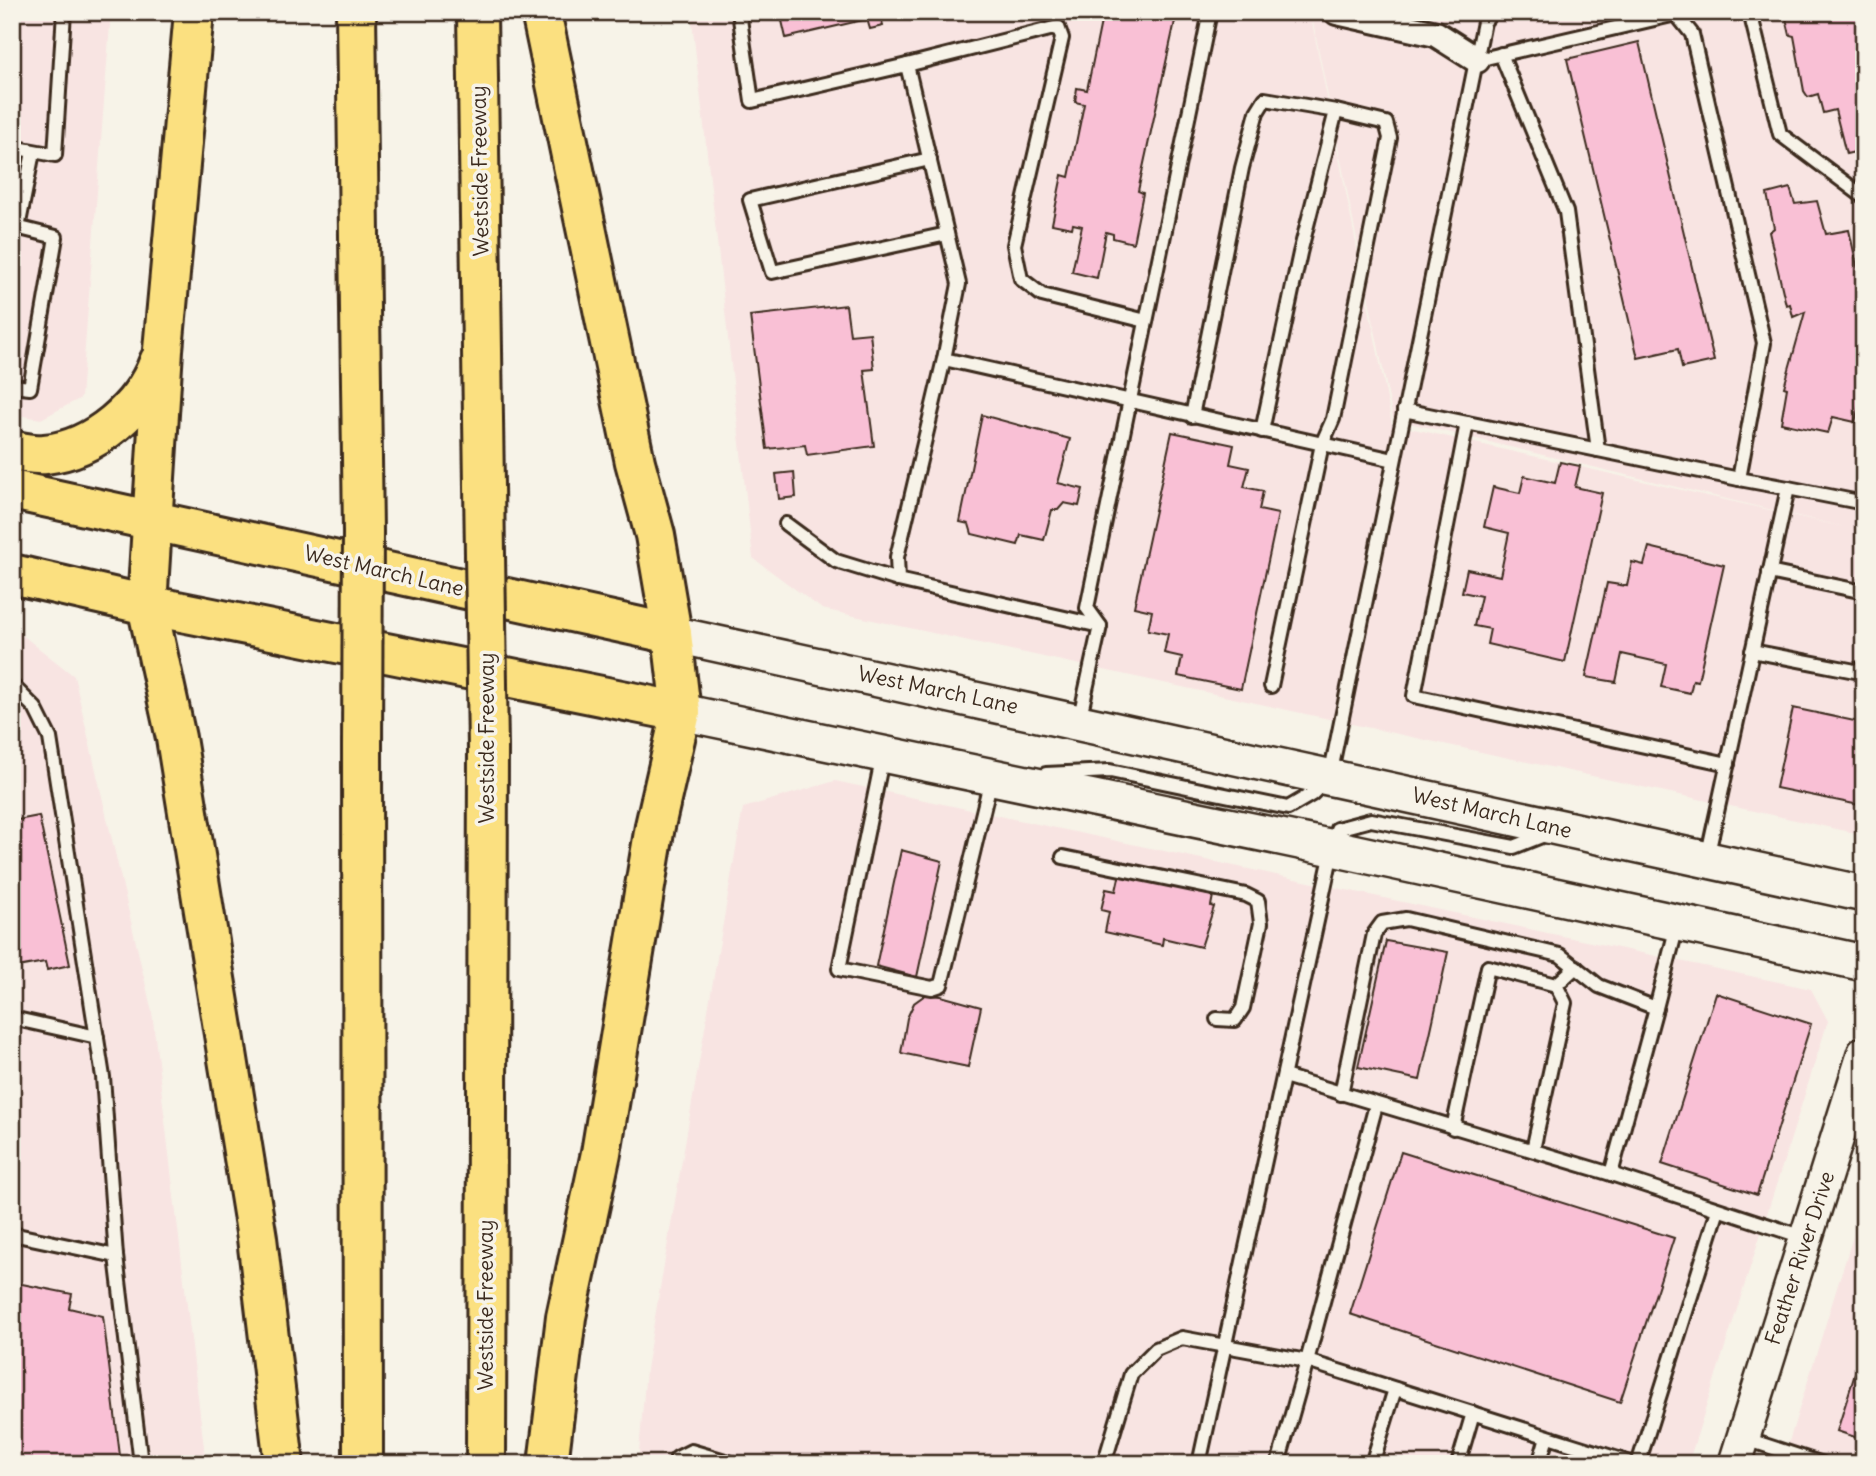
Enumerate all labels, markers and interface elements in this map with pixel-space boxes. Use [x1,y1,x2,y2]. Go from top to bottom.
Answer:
street label: Westside Freeway [465,85,494,257]
street label: West March Lane [302,539,467,602]
street label: Westside Freeway [473,653,500,823]
street label: West March Lane [856,659,1021,720]
street label: West March Lane [1410,781,1575,844]
street label: Feather River Drive [1759,1168,1840,1348]
street label: Westside Freeway [472,1220,499,1390]

